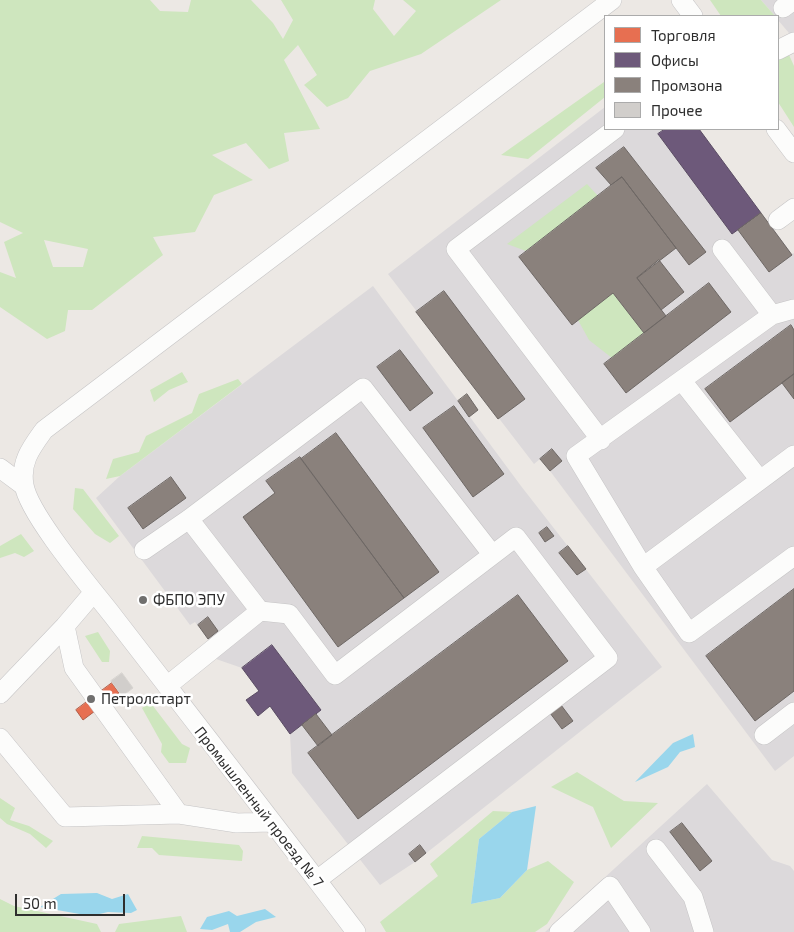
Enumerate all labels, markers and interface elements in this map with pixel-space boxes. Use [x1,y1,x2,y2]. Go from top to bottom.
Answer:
legend [604,15,779,130]
text: Торговля [651,26,716,44]
text: Офисы [651,51,699,69]
text: Промзона [651,76,723,94]
text: Прочее [651,101,703,119]
place label: ФБПО ЭПУ [153,591,225,609]
marker: ФБПО ЭПУ [137,594,149,606]
place label: Петролстарт [101,690,191,708]
marker: Петролстарт [85,693,97,705]
street label: Промышленный проезд № 7 [191,723,327,891]
scale bar [18,884,128,916]
text: 50 m [23,894,57,912]

